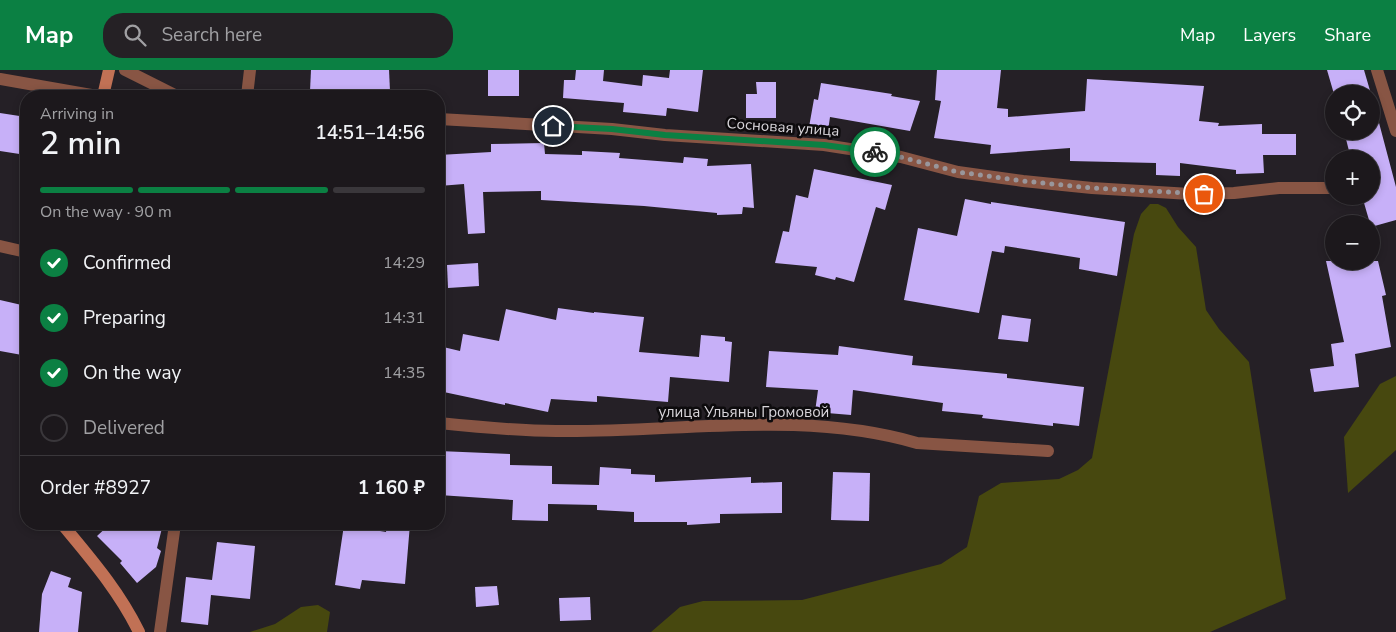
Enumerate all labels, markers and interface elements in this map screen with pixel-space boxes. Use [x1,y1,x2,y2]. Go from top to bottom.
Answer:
search box [103,13,453,58]
text: Map [25,19,73,51]
icon: search [121,21,149,49]
text: Search here [161,22,262,48]
text: Map [1180,23,1215,47]
text: Layers [1243,23,1296,47]
text: Share [1324,23,1371,47]
map controls [1325,85,1380,270]
button: locate [1325,85,1380,140]
text: Arriving in [40,103,114,125]
pin [532,105,574,147]
icon: home [539,112,567,140]
street label: Сосновая улица [726,113,840,141]
text: 14:51–14:56 [315,120,425,146]
text: 2 min [40,122,122,165]
courier [850,127,900,177]
icon: bike [861,138,889,166]
button: + [1325,150,1380,205]
pin [1183,173,1225,215]
icon: bag [1190,180,1218,208]
text: On the way · 90 m [40,201,172,223]
button: − [1325,215,1380,270]
icon: check [40,249,68,277]
text: Confirmed [83,250,171,276]
text: 14:29 [383,252,425,274]
icon: check [40,304,68,332]
text: Preparing [83,305,166,331]
text: 14:31 [383,307,425,329]
icon: check [40,359,68,387]
text: On the way [83,360,181,386]
text: 14:35 [383,362,425,384]
street label: улица Ульяны Громовой [659,402,829,422]
text: Delivered [83,415,165,441]
text: Order #8927 [40,475,151,501]
text: 1 160 ₽ [358,475,425,501]

